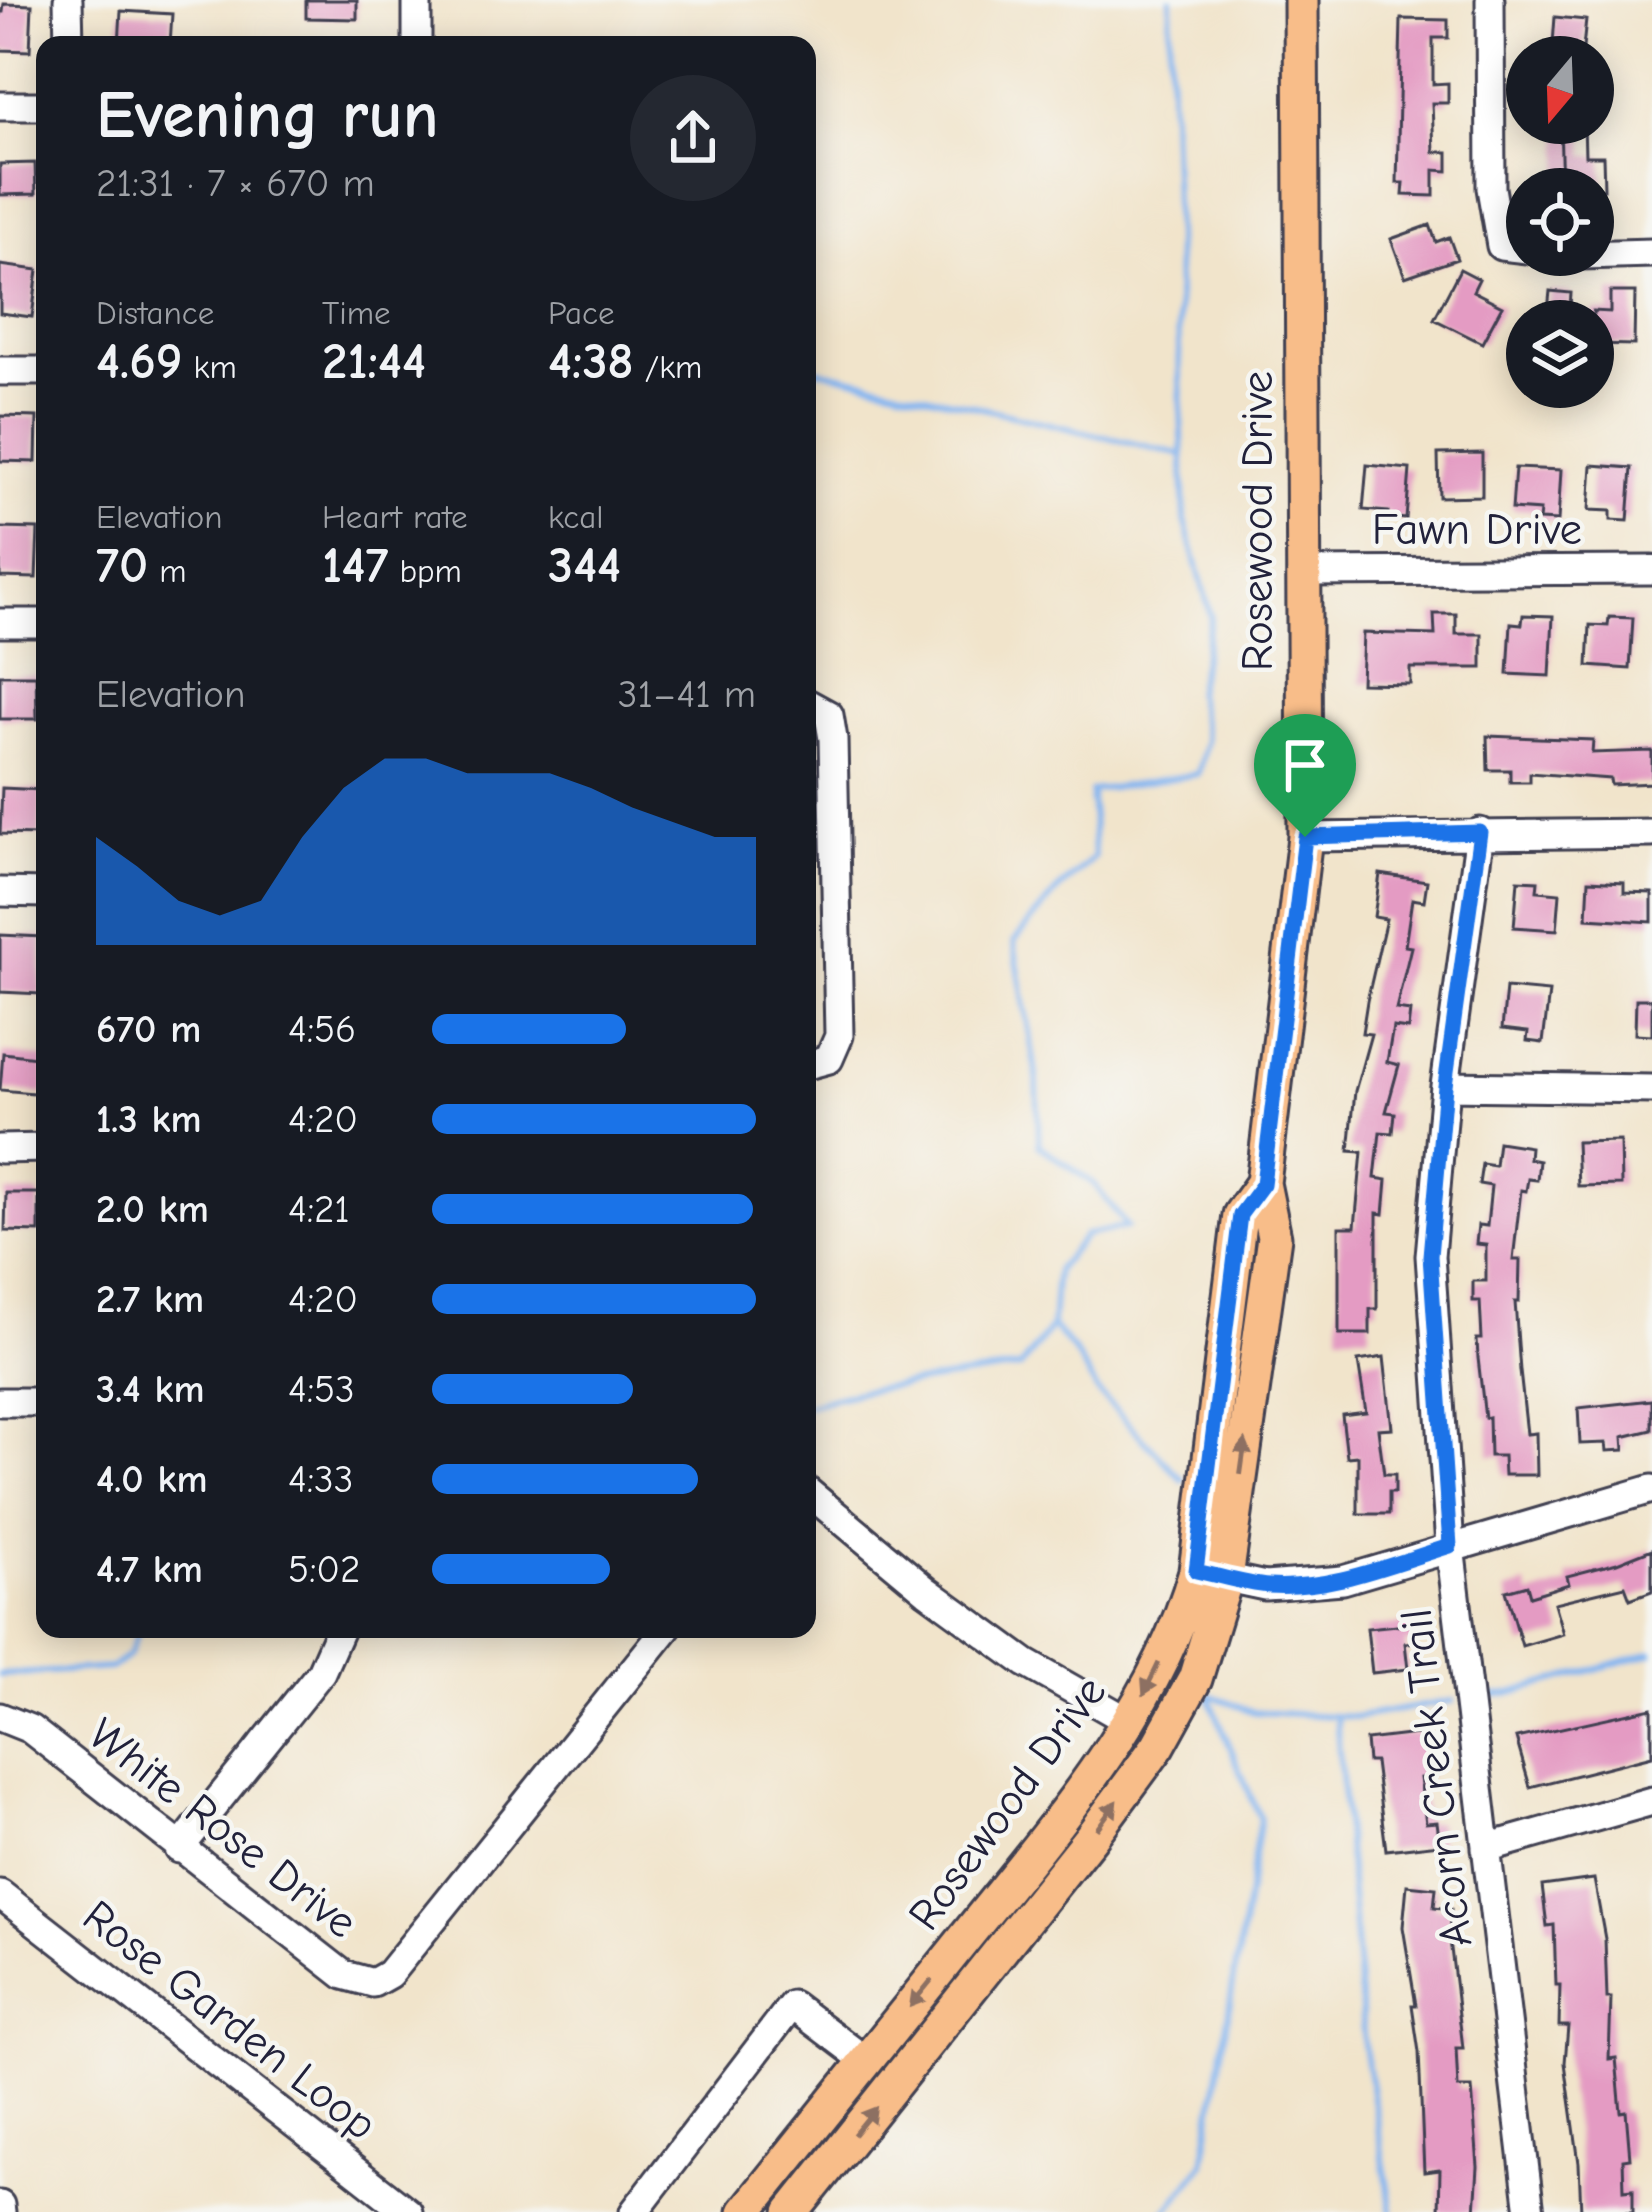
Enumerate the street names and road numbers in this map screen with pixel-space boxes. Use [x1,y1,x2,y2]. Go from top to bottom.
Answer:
street label: Rosewood Drive [1231,371,1283,671]
street label: Fawn Drive [1372,503,1582,555]
street label: Acorn Creek Trail [1389,1606,1483,1950]
street label: Rosewood Drive [898,1666,1116,1940]
street label: White Rose Drive [79,1707,367,1949]
street label: Rose Garden Loop [73,1889,387,2151]

